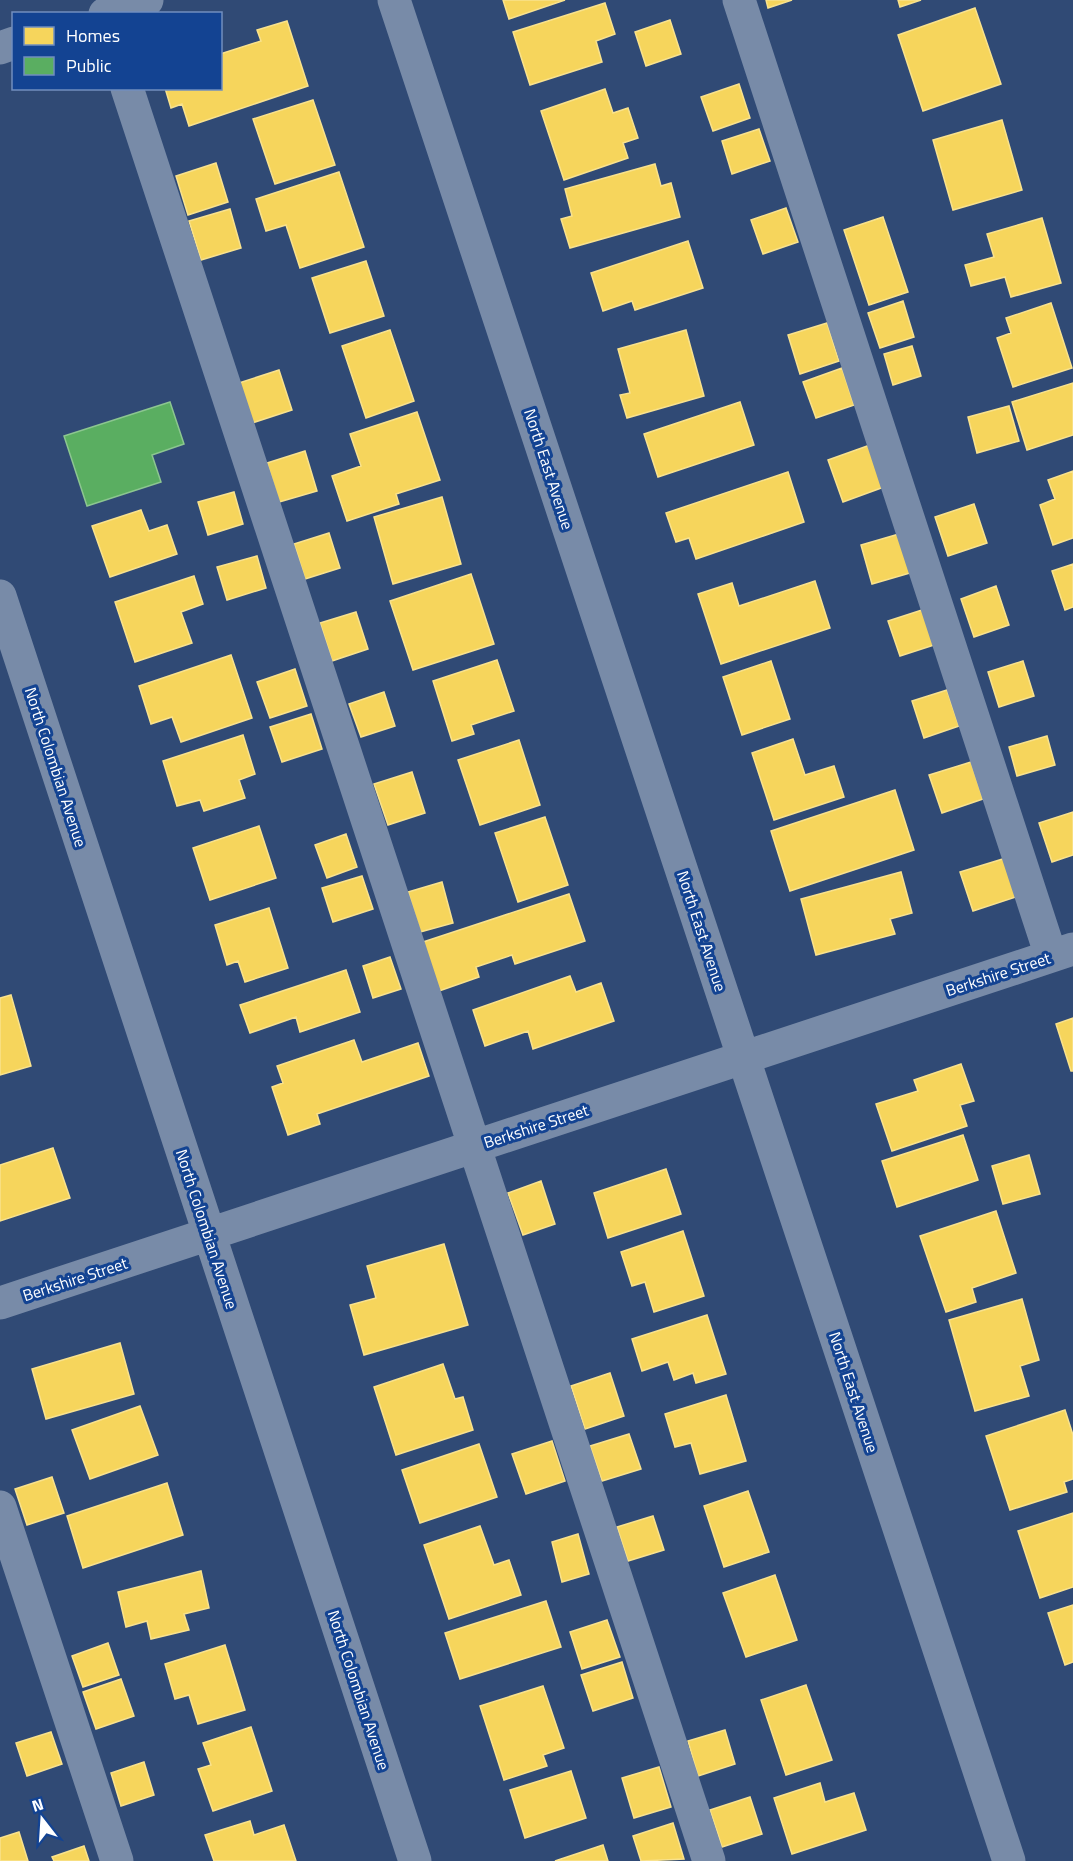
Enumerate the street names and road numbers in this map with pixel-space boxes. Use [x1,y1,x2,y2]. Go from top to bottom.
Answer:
street label: North East Avenue [518,405,580,533]
street label: North Colombian Avenue [19,684,93,850]
street label: North East Avenue [671,867,733,995]
street label: Berkshire Street [943,946,1054,1002]
street label: Berkshire Street [481,1098,592,1154]
street label: North Colombian Avenue [170,1146,244,1312]
street label: Berkshire Street [20,1251,131,1307]
street label: North East Avenue [823,1328,885,1456]
street label: North Colombian Avenue [322,1607,396,1773]

